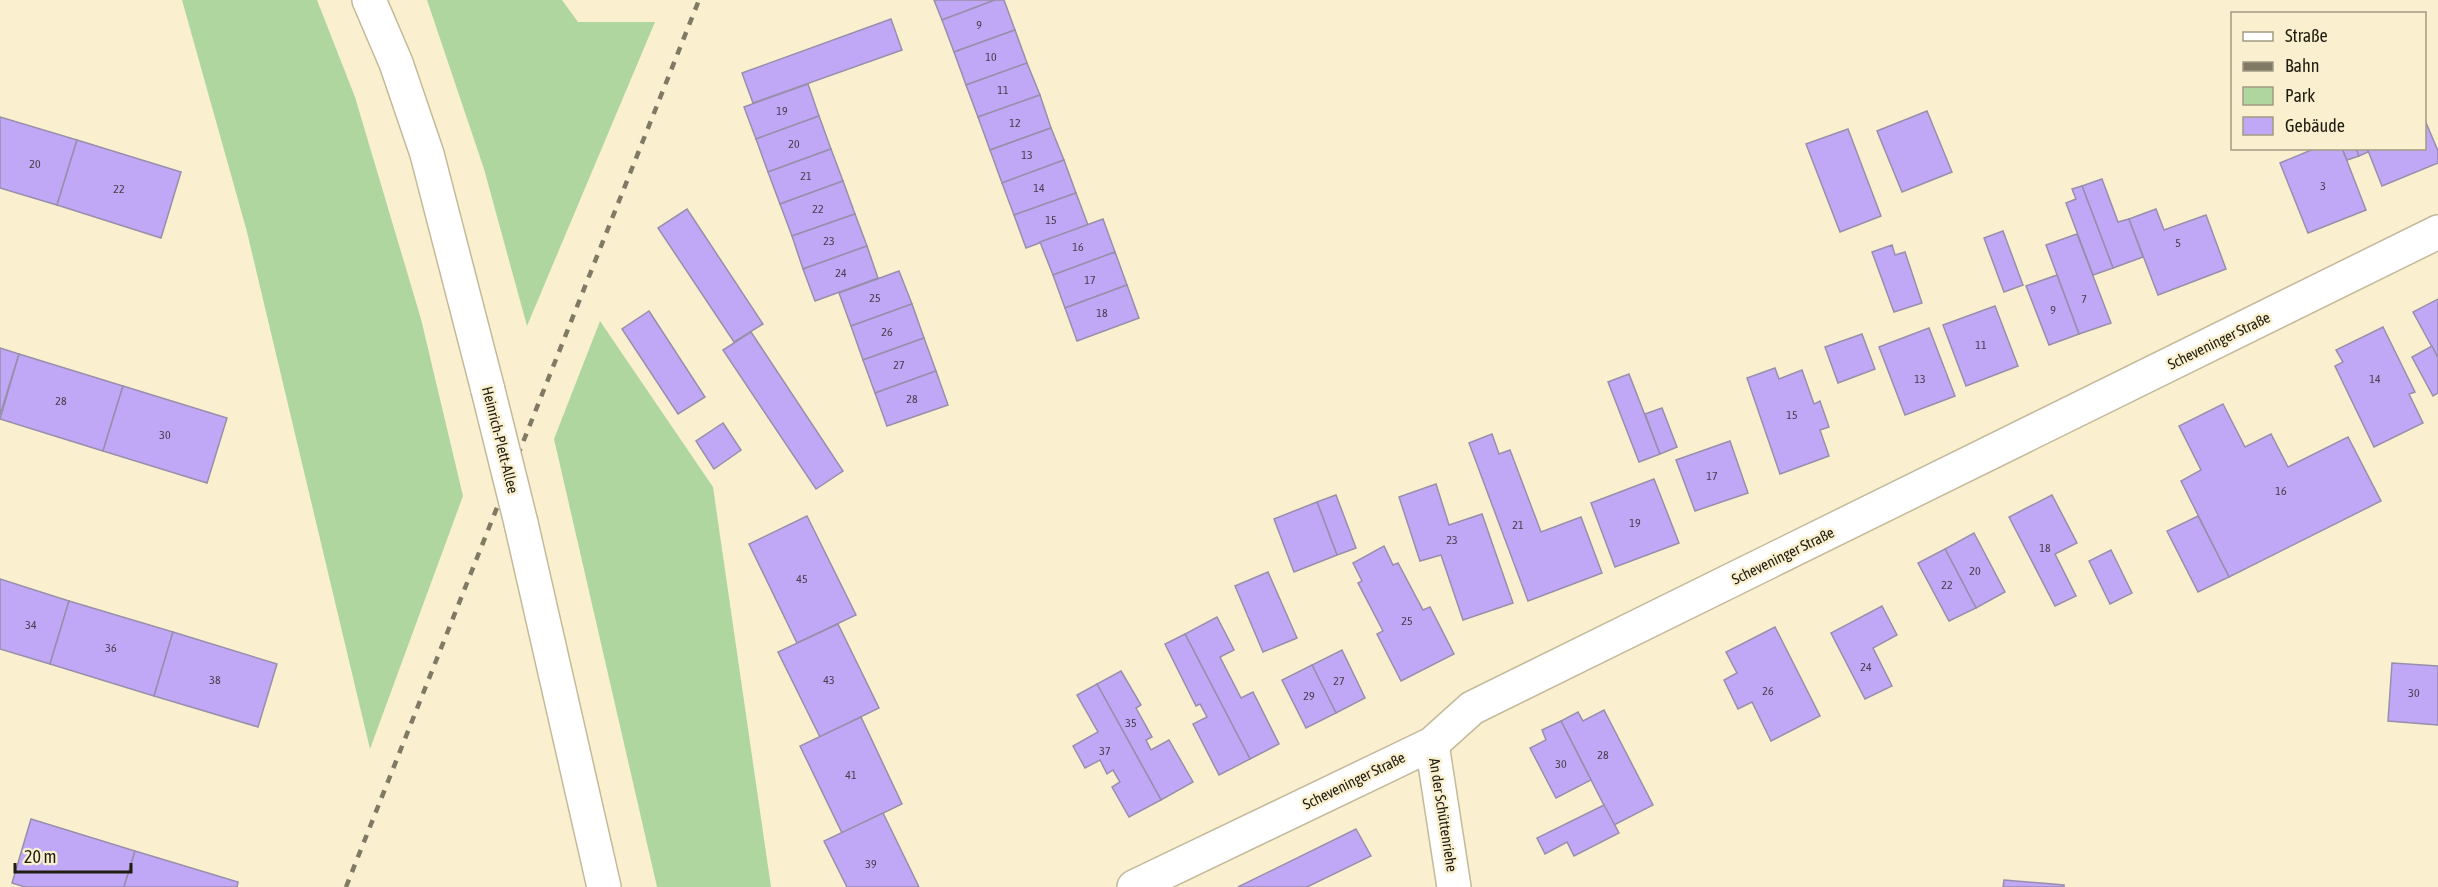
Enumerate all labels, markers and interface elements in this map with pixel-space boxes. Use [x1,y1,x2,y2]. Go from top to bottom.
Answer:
legend [2231,12,2426,150]
house number: 9 [976,18,982,32]
text: Straße [2285,25,2328,46]
house number: 10 [985,50,997,64]
text: Bahn [2285,55,2319,76]
house number: 11 [997,83,1009,97]
text: Park [2285,85,2315,106]
house number: 19 [776,104,788,118]
text: Gebäude [2285,115,2345,136]
house number: 12 [1009,116,1021,130]
house number: 20 [788,137,800,151]
house number: 13 [1021,148,1033,162]
house number: 20 [29,157,41,171]
house number: 21 [800,169,812,183]
house number: 3 [2320,179,2326,193]
house number: 14 [1033,181,1045,195]
house number: 22 [113,182,125,196]
house number: 22 [812,202,824,216]
house number: 15 [1045,213,1057,227]
house number: 23 [823,234,835,248]
house number: 5 [2175,236,2181,250]
house number: 16 [1072,240,1084,254]
house number: 24 [835,266,847,280]
house number: 17 [1084,273,1096,287]
house number: 25 [869,291,881,305]
house number: 7 [2081,292,2087,306]
house number: 9 [2050,303,2056,317]
house number: 18 [1096,306,1108,320]
street label: Scheveninger Straße [2165,308,2273,373]
house number: 26 [881,325,893,339]
house number: 11 [1975,338,1987,352]
house number: 27 [893,358,905,372]
house number: 13 [1914,372,1926,386]
house number: 14 [2369,372,2381,386]
street label: Heinrich-Plett-Allee [479,385,522,495]
house number: 28 [906,392,918,406]
house number: 28 [55,394,67,408]
house number: 15 [1786,408,1798,422]
house number: 30 [159,428,171,442]
house number: 17 [1706,469,1718,483]
house number: 16 [2275,484,2287,498]
house number: 19 [1629,516,1641,530]
house number: 21 [1512,518,1524,532]
street label: Scheveninger Straße [1729,523,1837,588]
house number: 23 [1446,533,1458,547]
house number: 18 [2039,541,2051,555]
house number: 20 [1969,564,1981,578]
house number: 45 [796,572,808,586]
house number: 22 [1941,578,1953,592]
house number: 25 [1401,614,1413,628]
house number: 34 [25,618,37,632]
house number: 36 [105,641,117,655]
house number: 24 [1860,660,1872,674]
house number: 38 [209,673,221,687]
house number: 43 [823,673,835,687]
house number: 27 [1333,674,1345,688]
house number: 26 [1762,684,1774,698]
house number: 30 [2408,686,2420,700]
house number: 29 [1303,689,1315,703]
house number: 35 [1125,716,1137,730]
house number: 37 [1099,744,1111,758]
street label: Scheveninger Straße [1300,748,1408,813]
house number: 28 [1597,748,1609,762]
street label: An der Schüttenriehe [1426,757,1461,873]
house number: 30 [1555,757,1567,771]
house number: 41 [845,768,857,782]
scale bar [15,836,130,874]
text: 20 m [24,846,56,867]
house number: 39 [865,857,877,871]

